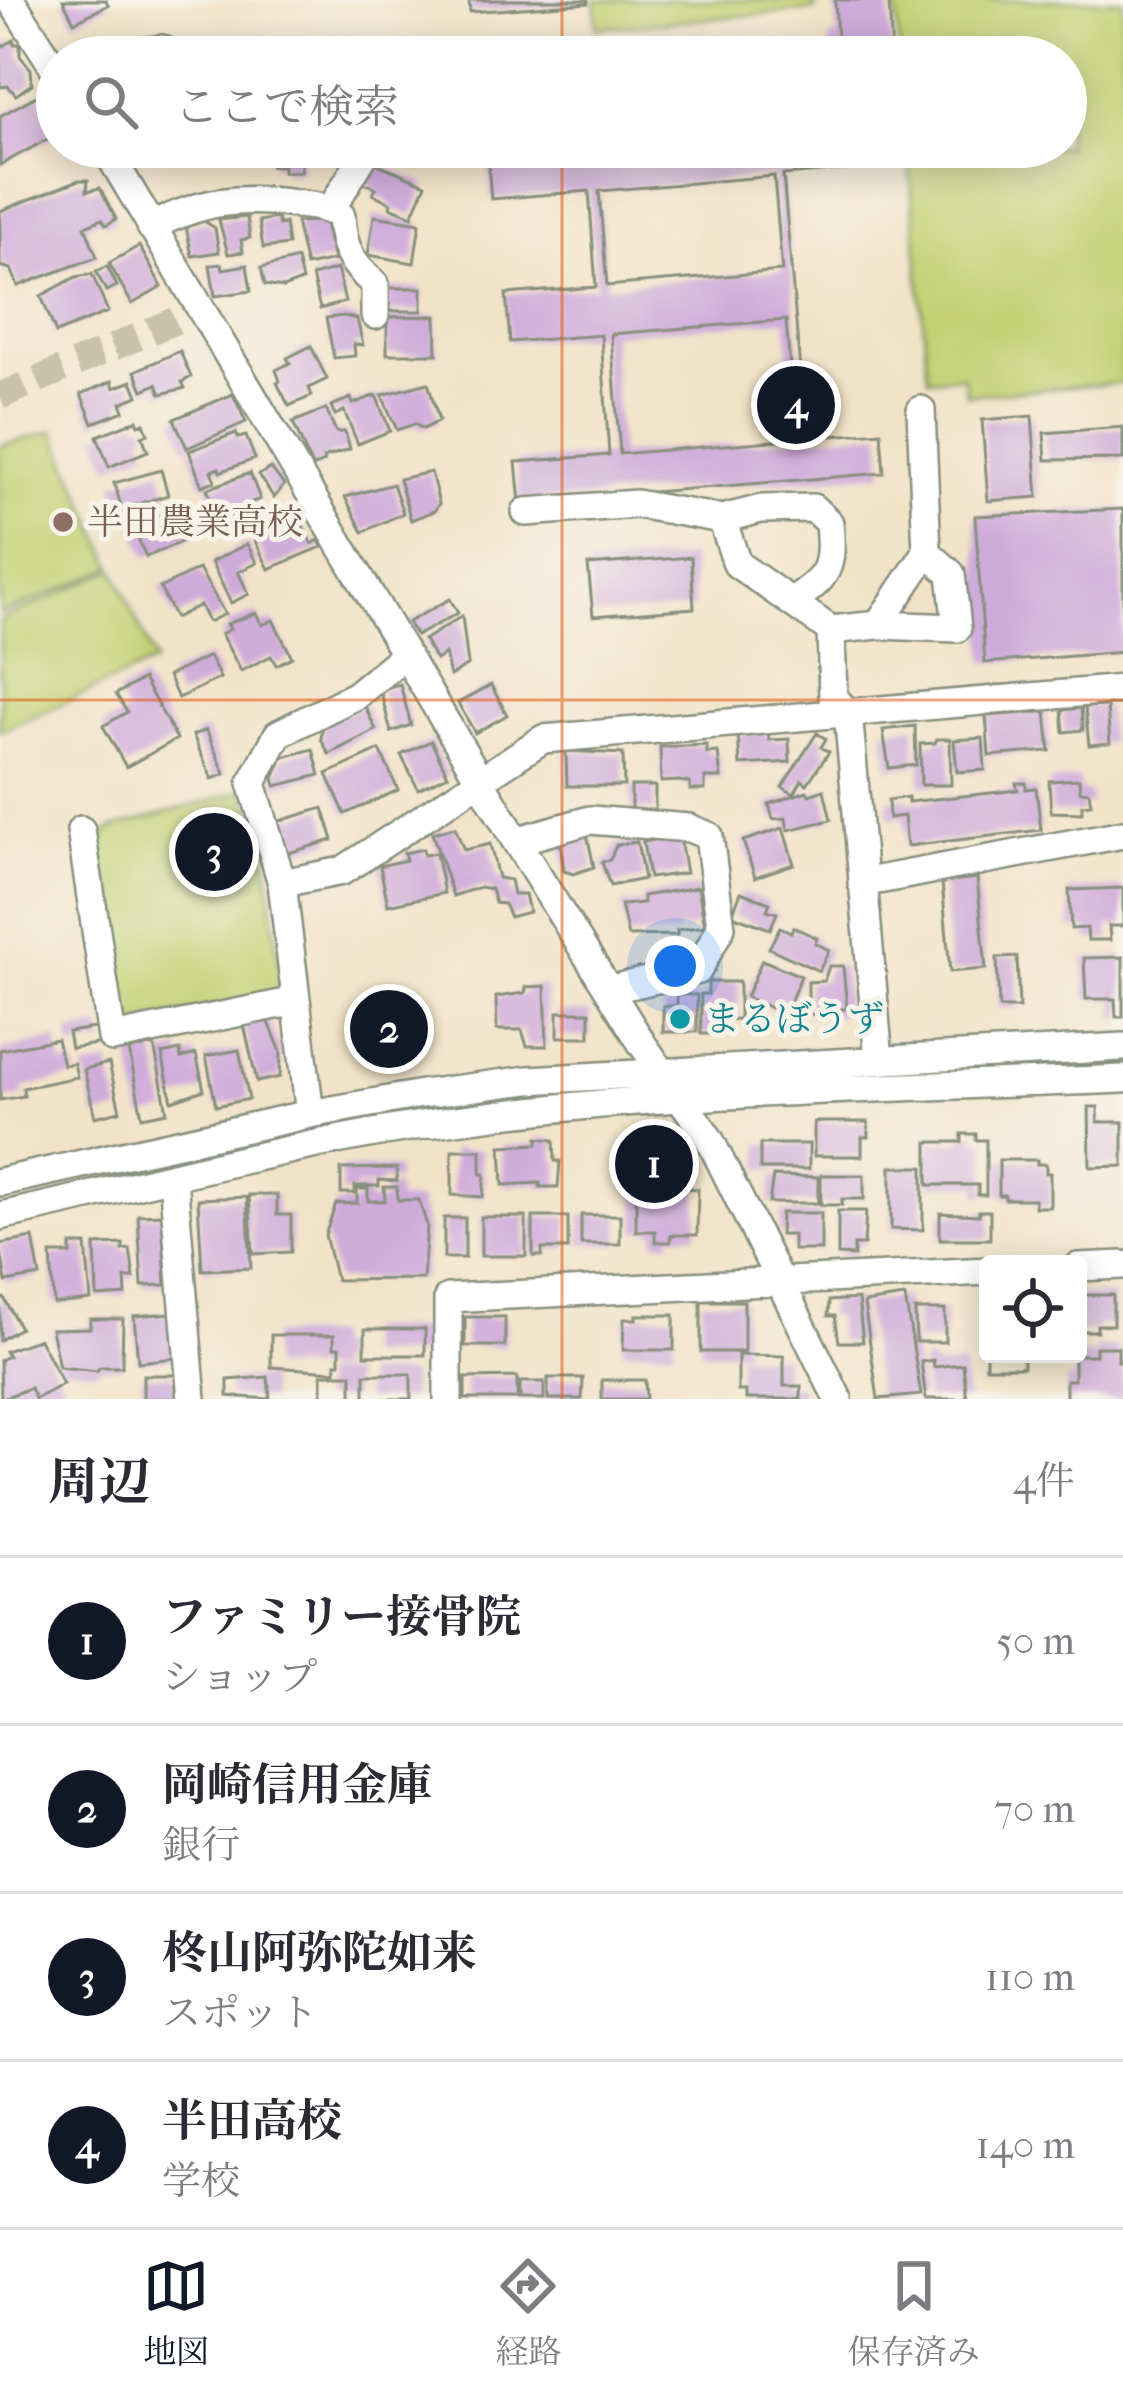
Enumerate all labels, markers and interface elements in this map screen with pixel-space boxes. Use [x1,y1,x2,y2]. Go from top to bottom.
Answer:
search box [36,36,1087,168]
icon: search [78,69,144,135]
text: ここで検索 [174,81,399,134]
pin: 4 [757,360,835,450]
place label: 半田農業高校 [87,501,303,543]
marker: 半田農業高校 [50,509,76,535]
pin: 3 [175,807,253,897]
your location [645,936,705,996]
pin: 2 [350,984,428,1074]
place label: まるぼうず [704,998,884,1040]
marker: まるぼうず [667,1006,693,1032]
pin: 1 [615,1119,693,1209]
map controls [979,1255,1087,1363]
button: locate [979,1255,1087,1363]
text: 周辺 [48,1452,150,1512]
text: 4件 [1013,1458,1075,1504]
text: ファミリー接骨院 [162,1591,521,1644]
text: 1 [80,1618,94,1664]
text: 50 m [996,1618,1075,1664]
text: ショップ [162,1654,317,1700]
text: 岡崎信用金庫 [162,1759,432,1812]
text: 2 [77,1786,97,1832]
text: 70 m [994,1786,1075,1832]
text: 銀行 [162,1822,240,1868]
text: 柊山阿弥陀如来 [162,1927,477,1980]
text: 3 [79,1954,95,2000]
text: 110 m [985,1954,1075,2000]
text: スポット [162,1990,318,2036]
text: 半田高校 [162,2095,342,2148]
text: 4 [75,2122,99,2168]
text: 140 m [976,2122,1075,2168]
text: 学校 [162,2158,240,2204]
tab: 地図 [143,2253,209,2372]
tab: 経路 [495,2253,561,2372]
tab: 保存済み [848,2253,980,2372]

